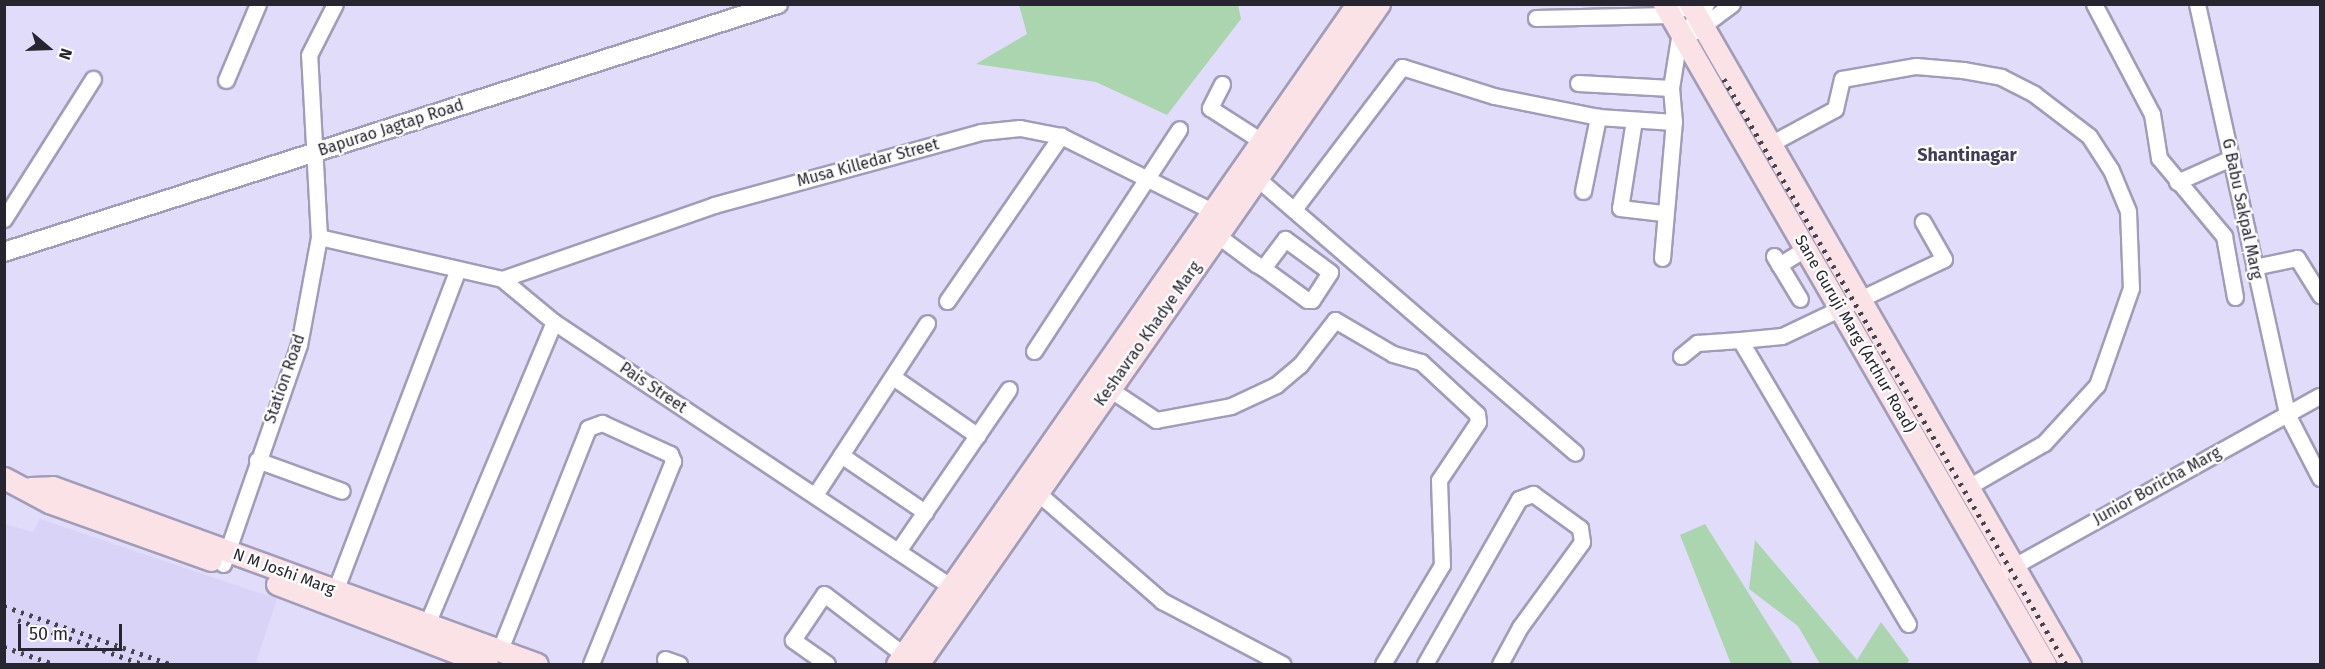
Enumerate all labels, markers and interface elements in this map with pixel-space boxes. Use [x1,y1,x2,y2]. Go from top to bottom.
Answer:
north arrow [18,18,78,78]
text: N [55,46,76,62]
street label: Bapurao Jagtap Road [316,95,466,161]
street label: Musa Killedar Street [795,135,941,191]
street label: G Babu Sakpal Marg [2218,137,2266,281]
district label: Shantinagar [1917,144,2017,166]
street label: Sane Guruji Marg (Arthur Road) [1790,232,1920,436]
street label: Keshavrao Khadye Marg [1091,258,1205,410]
street label: Station Road [261,332,309,426]
street label: Pais Street [616,359,690,417]
street label: Junior Boricha Marg [2090,443,2224,529]
street label: N M Joshi Marg [230,545,338,599]
scale bar [21,612,124,650]
text: 50 m [29,623,68,645]

